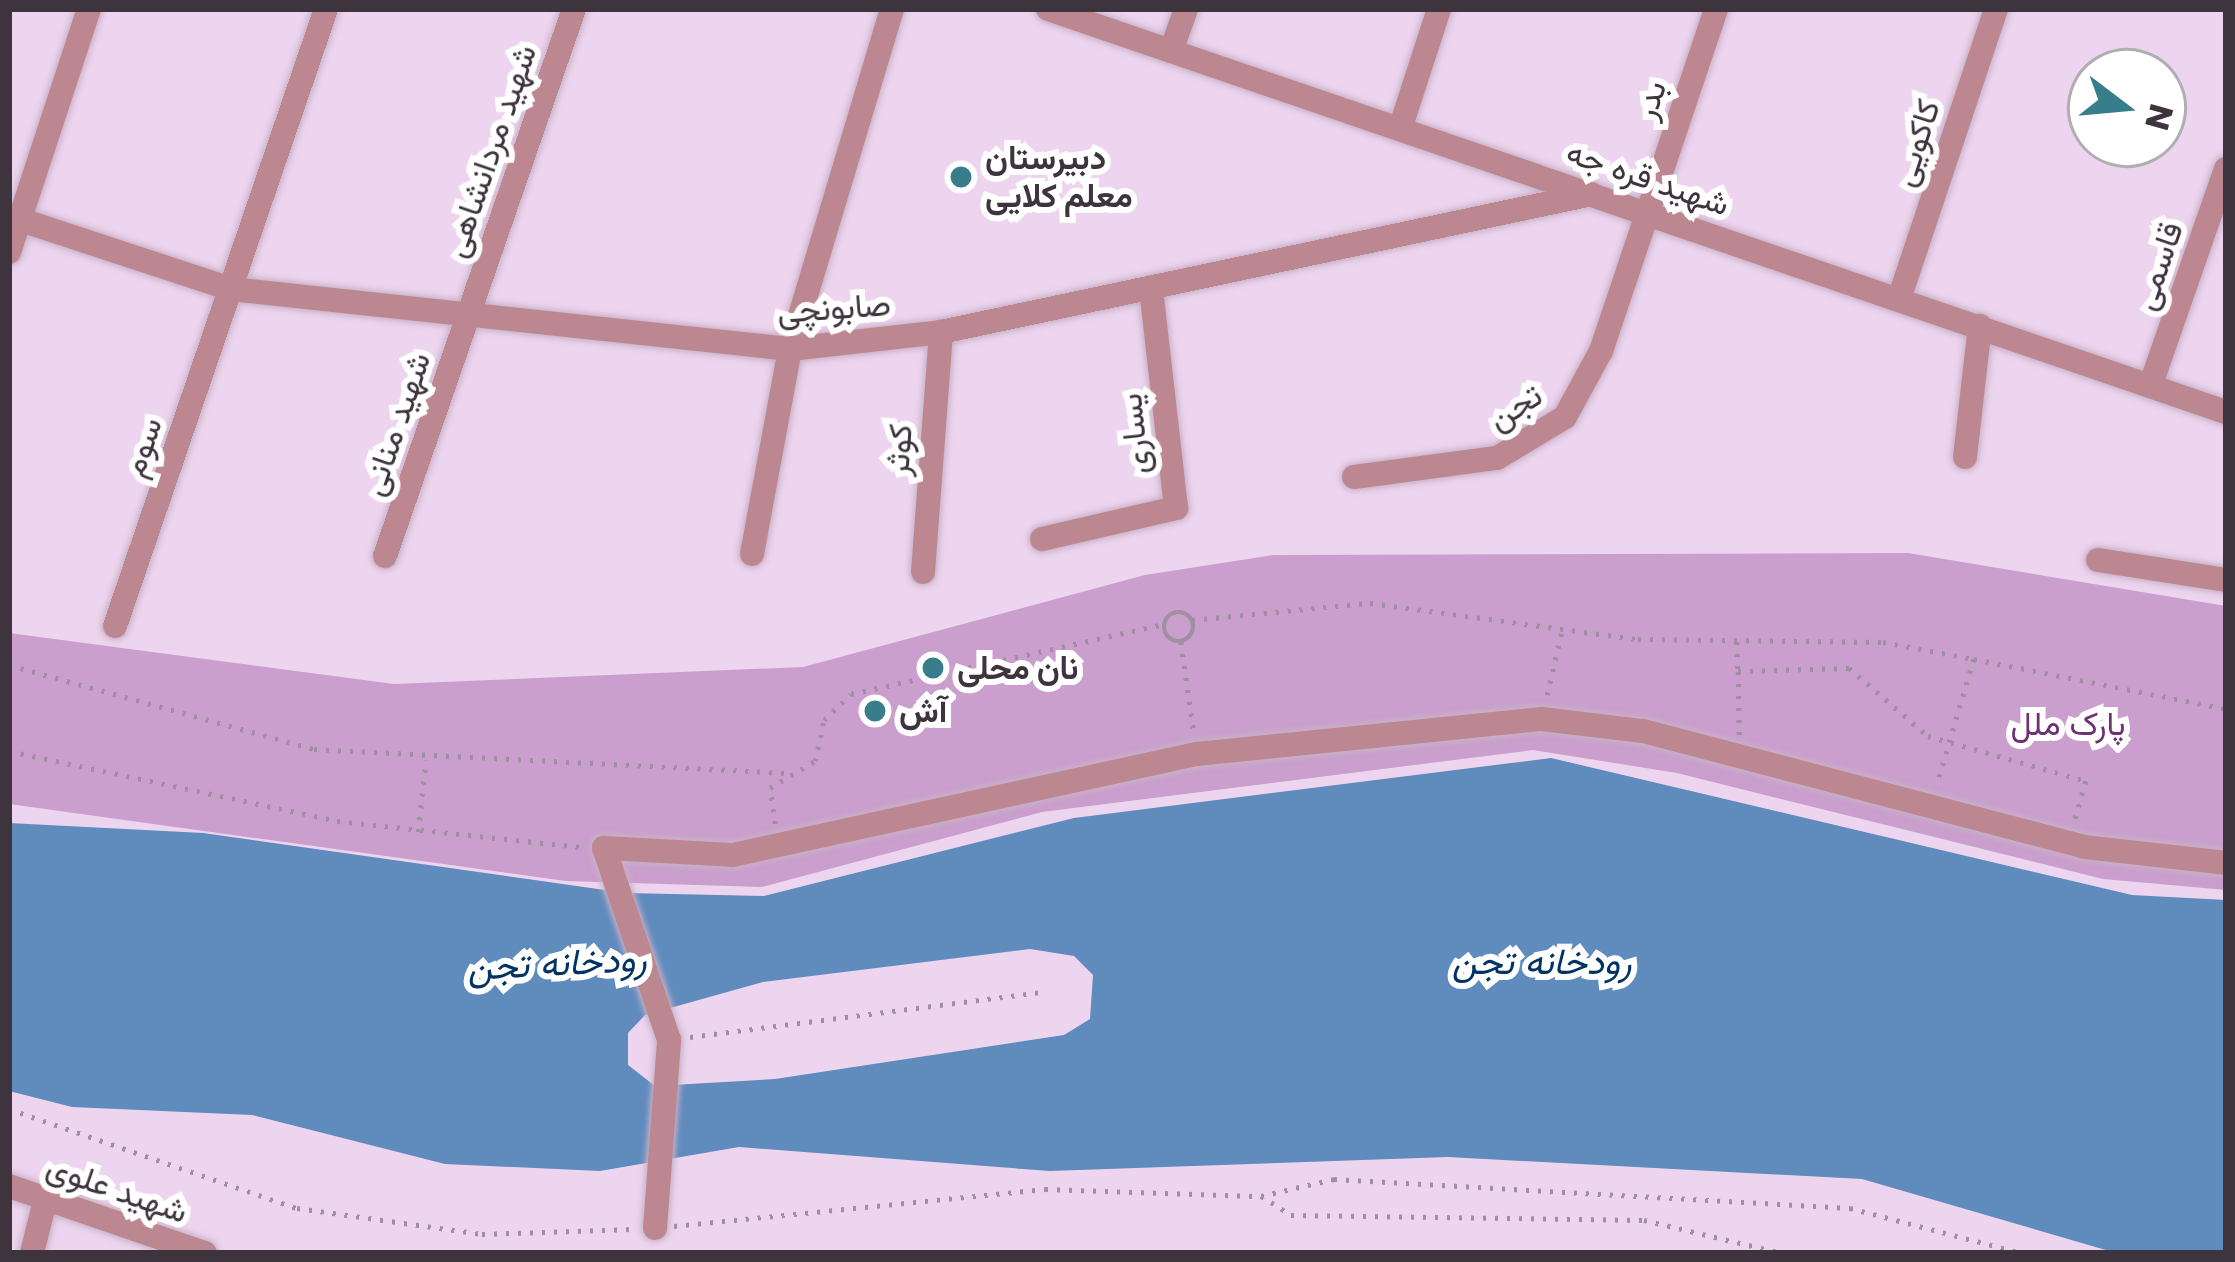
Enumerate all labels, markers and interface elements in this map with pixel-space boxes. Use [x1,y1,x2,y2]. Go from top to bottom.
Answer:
street label: شهید مردانشاهی [435,39,545,263]
north arrow [2067,48,2187,168]
street label: بدر [1625,75,1675,125]
street label: کاکویی [1883,95,1949,191]
text: N [2133,99,2185,136]
street label: شهید قره جه [1561,132,1735,224]
place label: دبیرستان معلم کلایی [985,138,1133,216]
marker: دبیرستان معلم کلایی [948,164,974,190]
street label: قاسمی [2125,217,2191,315]
street label: صابونچی [776,284,892,332]
street label: شهید منانی [353,347,439,501]
street label: تجن [1481,375,1549,439]
street label: یساری [1110,391,1158,477]
street label: سوم [113,412,171,482]
street label: کوثر [877,423,921,477]
place label: نان محلی [957,648,1078,688]
marker: نان محلی [920,655,946,681]
place label: آش [899,691,947,731]
marker: آش [862,698,888,724]
park label: پارک ملل [2010,704,2126,744]
water label: رودخانه تجن [466,937,648,989]
water label: رودخانه تجن [1452,940,1632,984]
street label: شهید علوی [41,1146,193,1232]

